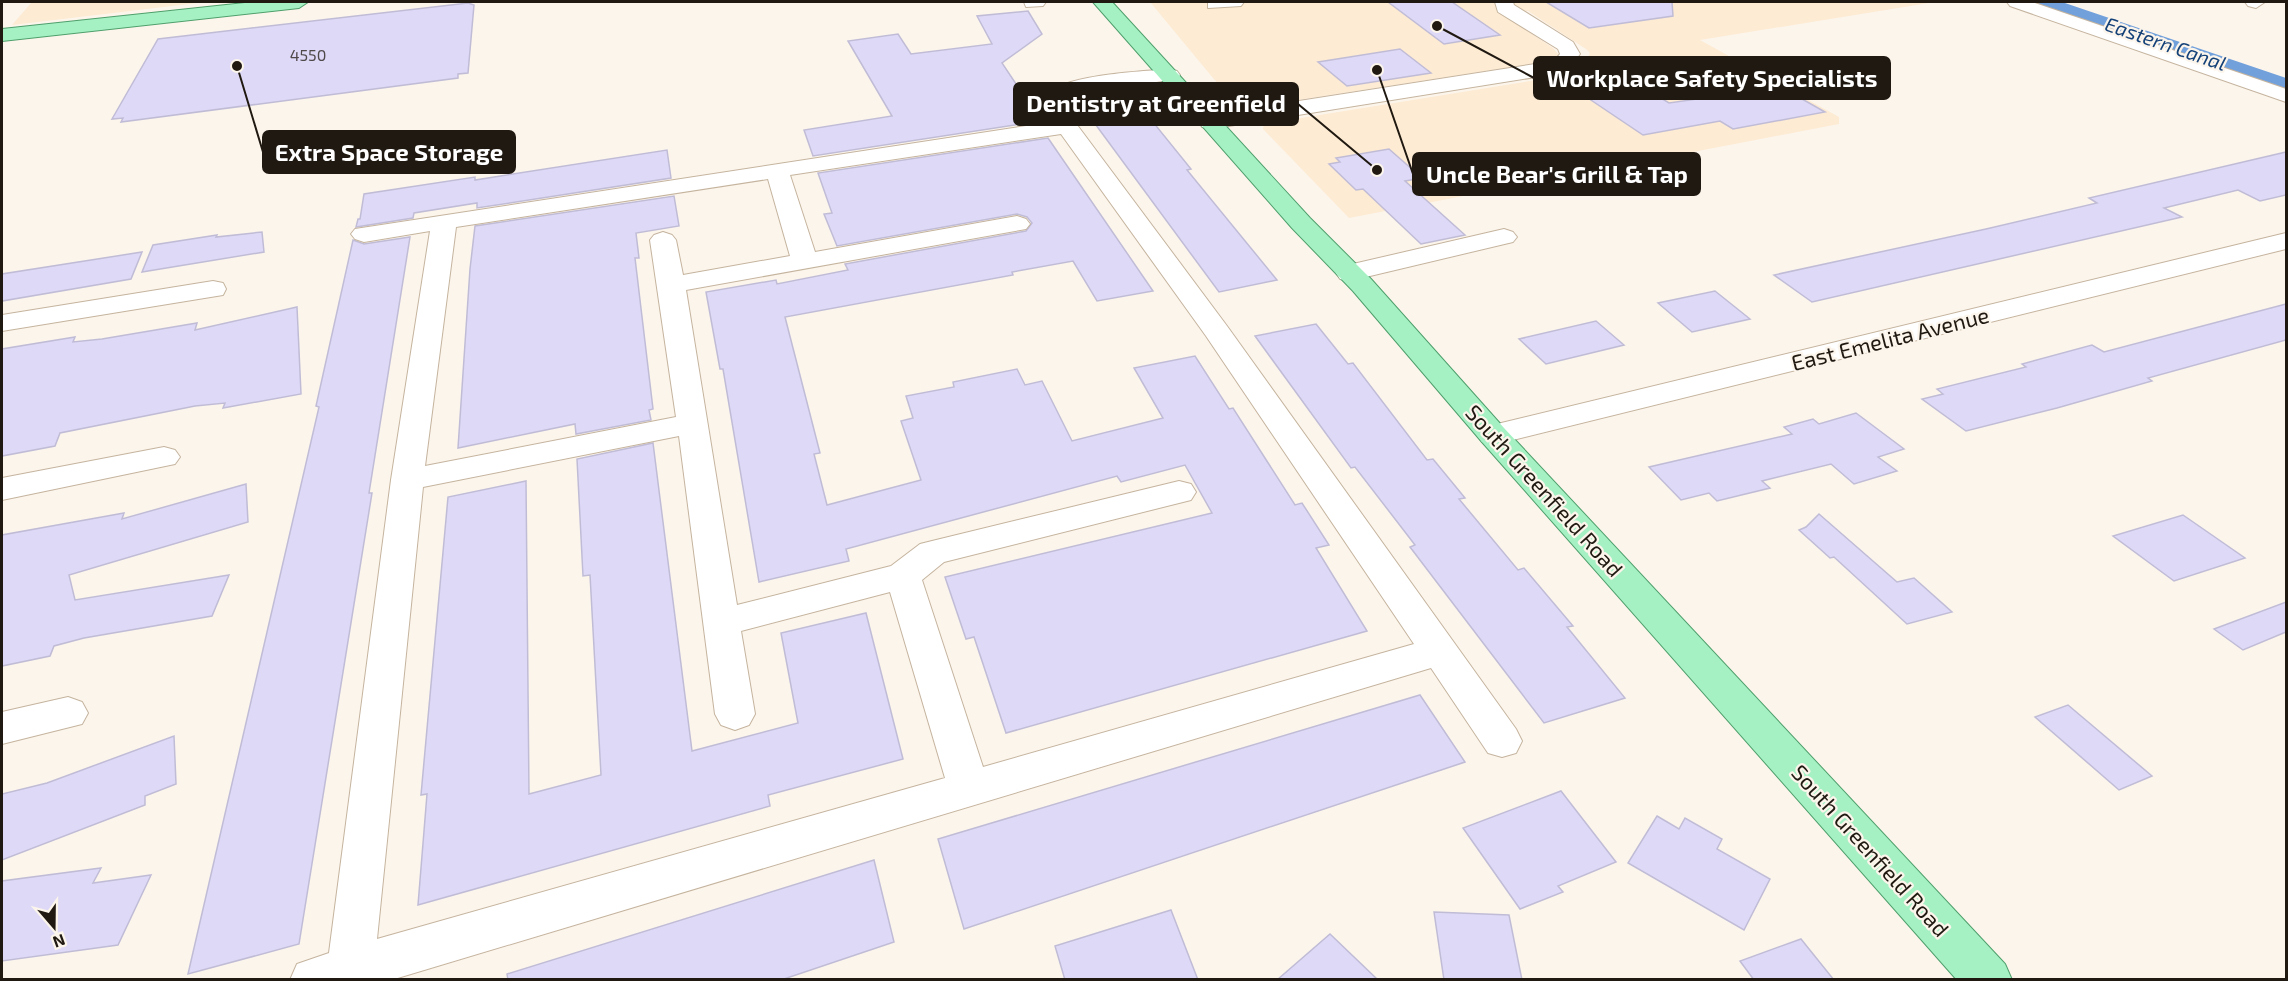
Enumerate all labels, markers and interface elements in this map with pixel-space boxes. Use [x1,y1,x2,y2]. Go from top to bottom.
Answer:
water label: Eastern Canal [2102,11,2230,75]
house number: 4550 [290,45,326,64]
callout: Workplace Safety Specialists [1534,57,1890,99]
text: Workplace Safety Specialists [1547,63,1877,92]
callout: Dentistry at Greenfield [1014,83,1298,125]
text: Dentistry at Greenfield [1026,88,1286,117]
callout: Extra Space Storage [263,131,515,173]
text: Extra Space Storage [275,137,503,166]
callout: Uncle Bear's Grill & Tap [1413,153,1700,195]
text: Uncle Bear's Grill & Tap [1426,159,1688,188]
street label: East Emelita Avenue [1788,301,1992,375]
street label: South Greenfield Road [1461,399,1629,581]
street label: South Greenfield Road [1787,759,1955,941]
north arrow [24,897,84,957]
text: N [51,931,68,952]

